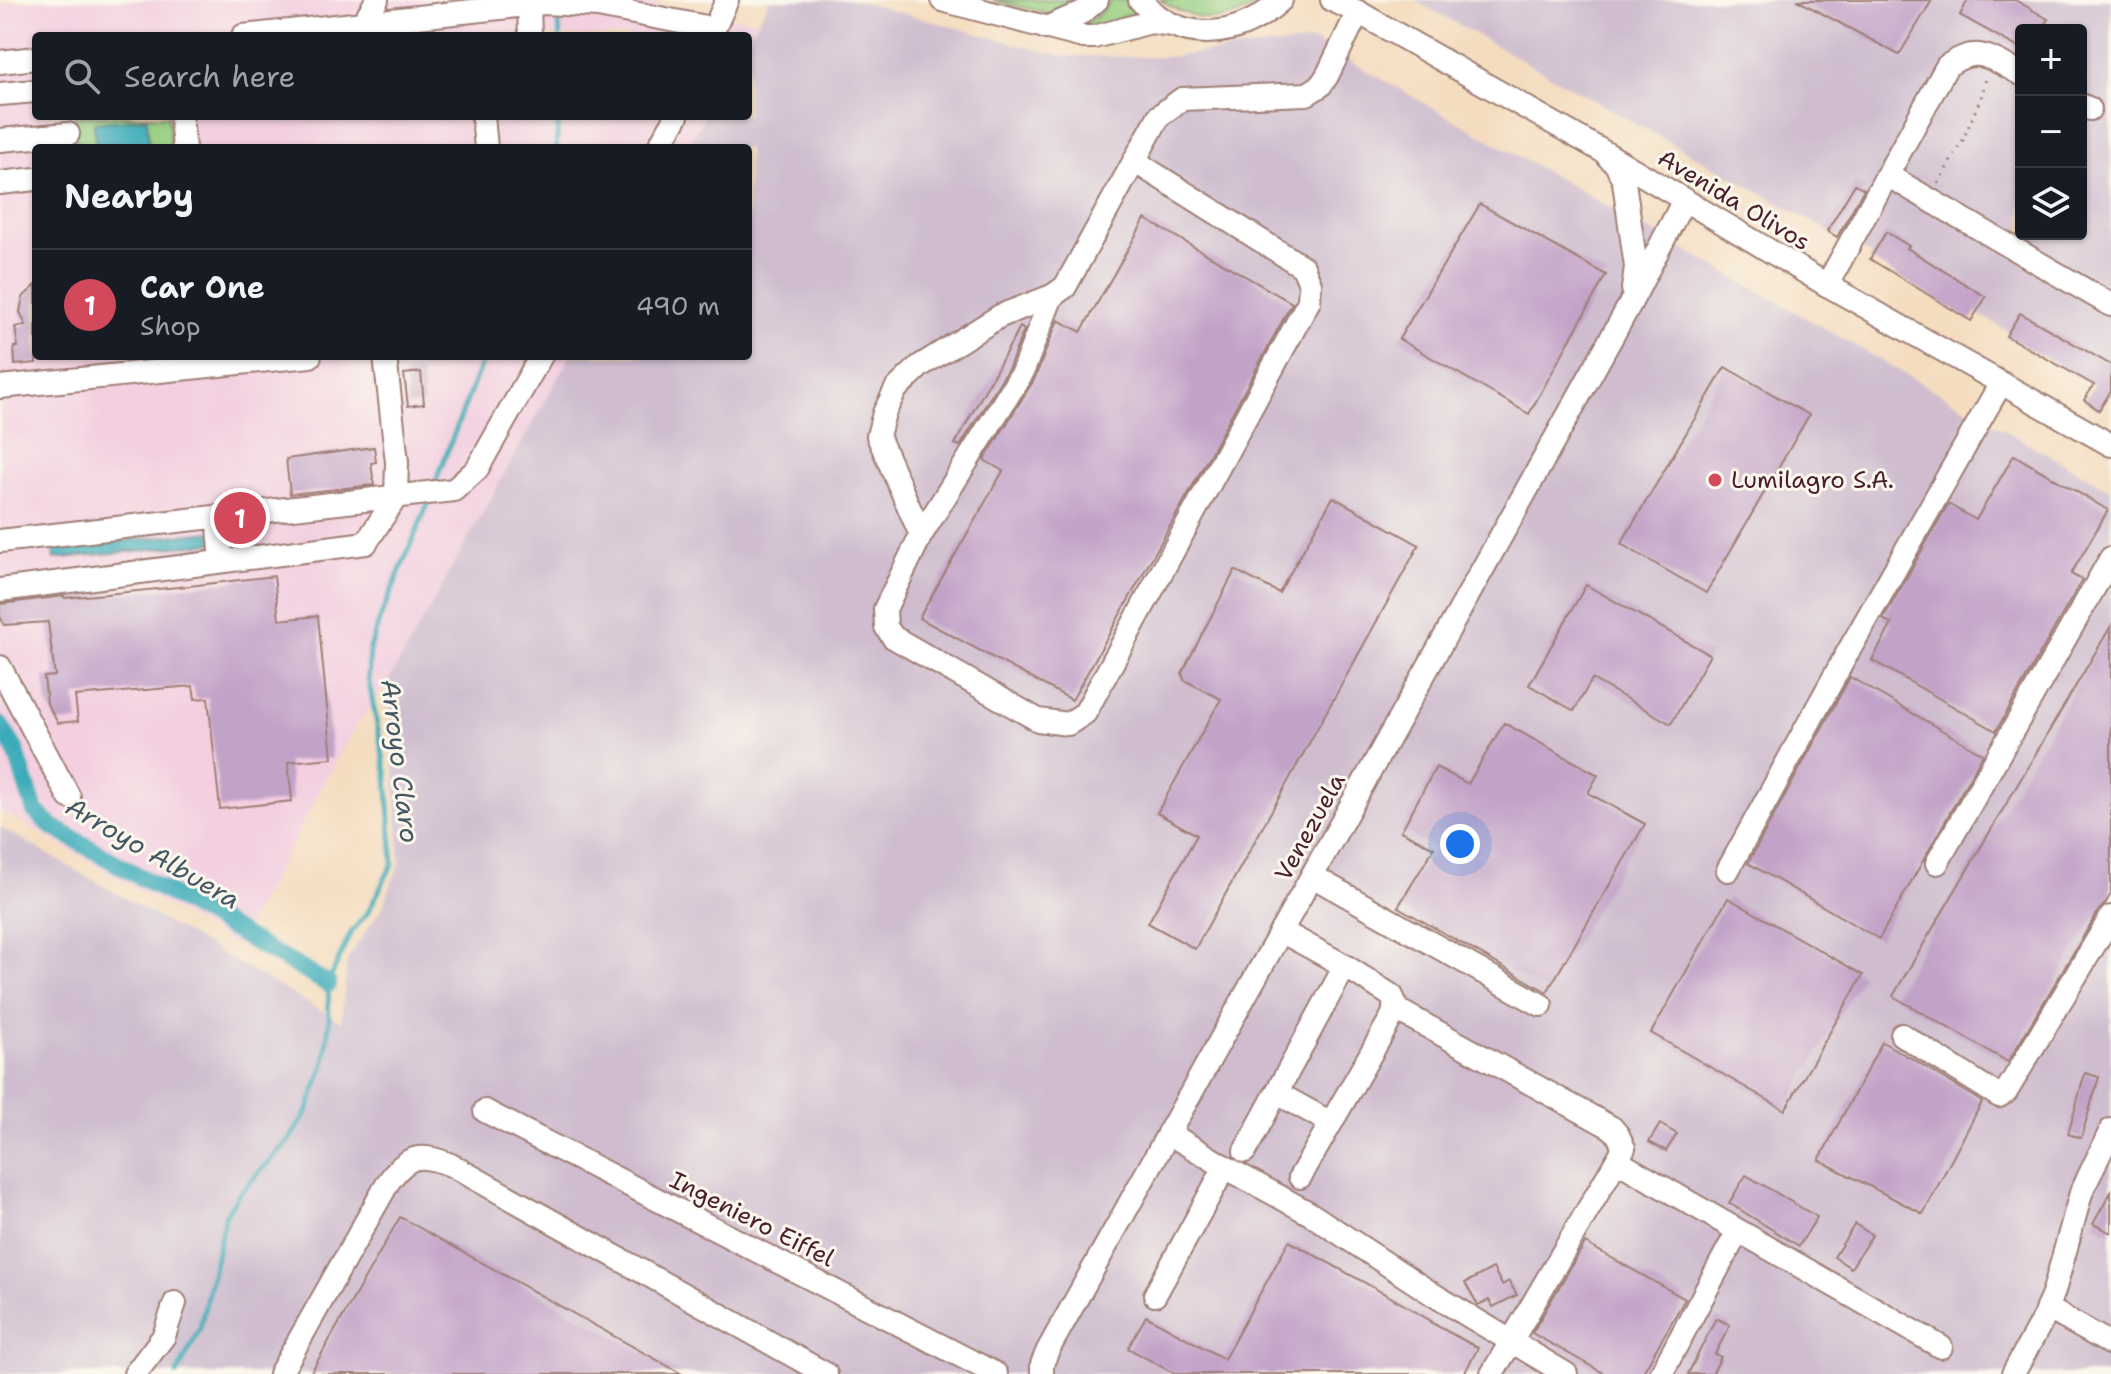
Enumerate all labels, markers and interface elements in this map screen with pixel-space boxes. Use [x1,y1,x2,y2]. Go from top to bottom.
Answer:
map controls [2015,24,2087,240]
button: + [2015,24,2087,96]
search box [32,32,752,120]
icon: search [60,54,104,98]
text: Search here [124,56,295,97]
button: − [2015,96,2087,168]
street label: Avenida Olivos [1652,142,1816,258]
button: layers [2015,168,2087,240]
text: Nearby [64,173,194,219]
text: Car One [140,267,265,308]
text: 1 [84,288,96,323]
text: 490 m [636,288,720,323]
text: Shop [140,308,201,343]
place label: Lumilagro S.A. [1731,464,1894,496]
marker: Lumilagro S.A. [1706,471,1724,489]
pin: 1 [214,488,266,548]
water label: Arroyo Claro [373,677,428,845]
street label: Venezuela [1267,767,1353,887]
water label: Arroyo Albuera [60,788,247,917]
your location [1440,824,1480,864]
street label: Ingeniero Eiffel [664,1164,840,1275]

